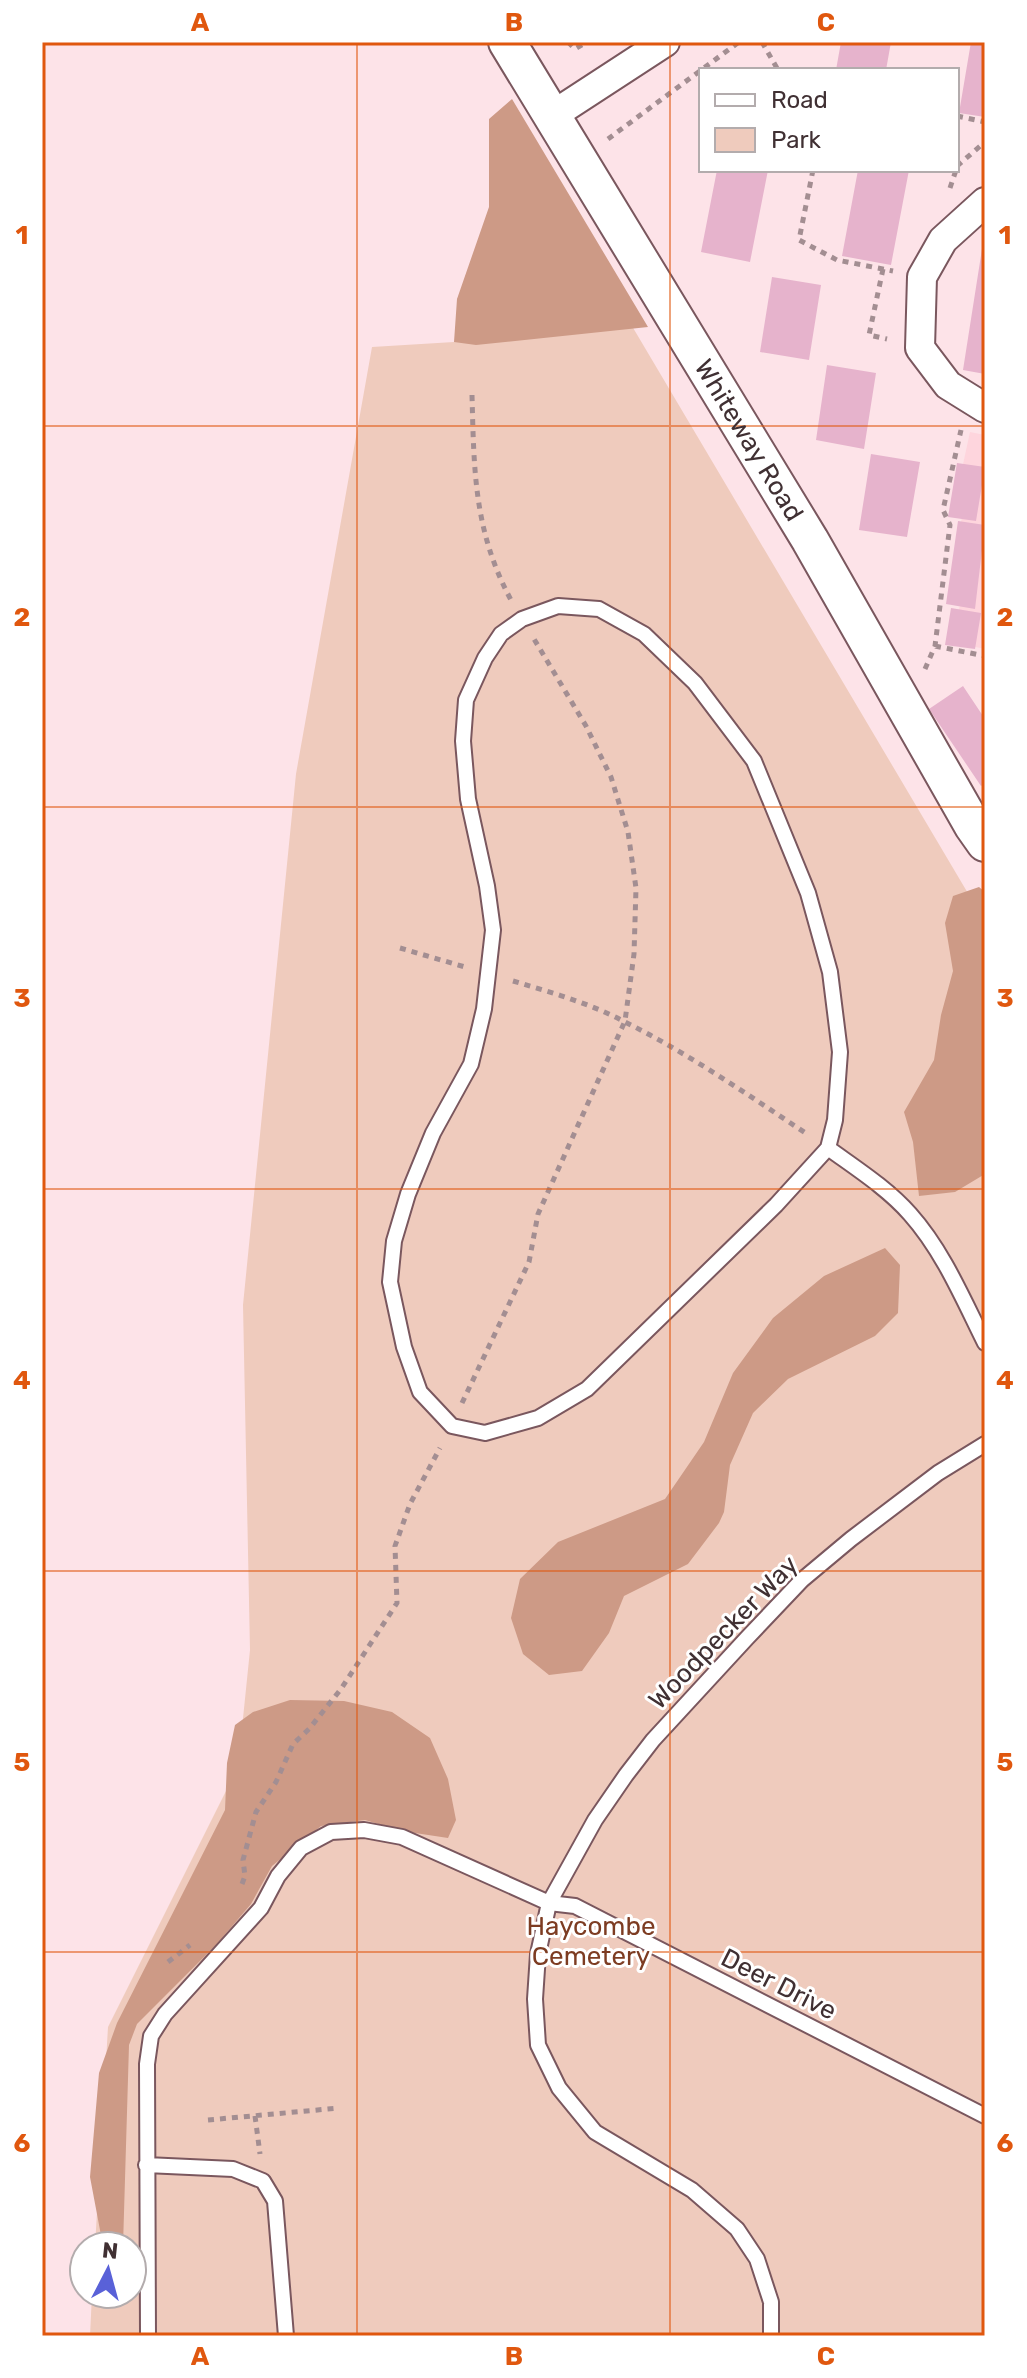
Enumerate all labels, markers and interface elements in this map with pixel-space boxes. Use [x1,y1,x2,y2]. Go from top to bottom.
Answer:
text: A [191,7,210,38]
text: B [505,7,523,38]
text: C [817,7,835,38]
legend [699,68,959,172]
text: Road [771,86,828,114]
text: Park [771,126,822,154]
text: 1 [16,220,28,251]
text: 1 [999,220,1011,251]
street label: Whiteway Road [688,354,810,527]
text: 2 [14,602,30,633]
text: 2 [997,602,1013,633]
text: 3 [13,983,31,1014]
text: 3 [996,983,1014,1014]
text: 4 [13,1365,31,1396]
text: 4 [996,1365,1014,1396]
street label: Woodpecker Way [642,1549,804,1715]
text: 5 [14,1747,30,1778]
text: 5 [997,1747,1013,1778]
park label: Haycombe Cemetery [527,1911,655,1972]
street label: Deer Drive [716,1942,842,2027]
text: 6 [14,2128,31,2159]
text: 6 [997,2128,1014,2159]
north arrow [68,2230,148,2310]
text: N [101,2236,119,2265]
text: A [191,2341,210,2372]
text: B [505,2341,523,2372]
text: C [817,2341,835,2372]

